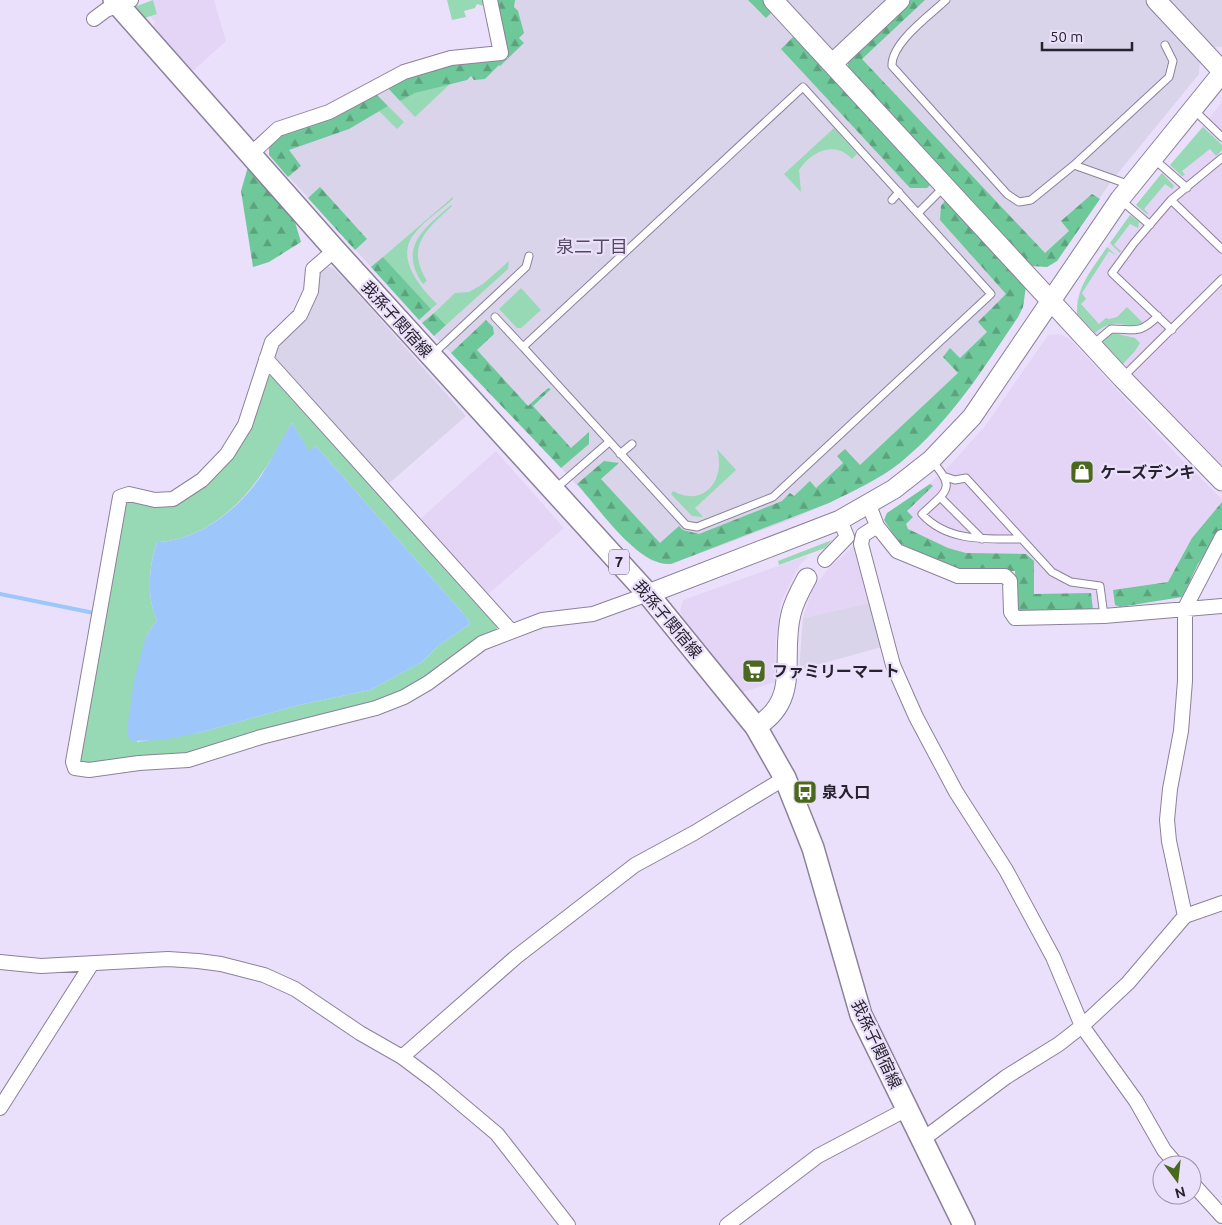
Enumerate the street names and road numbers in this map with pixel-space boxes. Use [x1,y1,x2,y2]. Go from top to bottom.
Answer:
street label: 我孫子関宿線 [358,277,436,361]
road number: 7 [609,550,629,574]
street label: 我孫子関宿線 [630,576,706,662]
street label: 我孫子関宿線 [849,997,905,1091]

